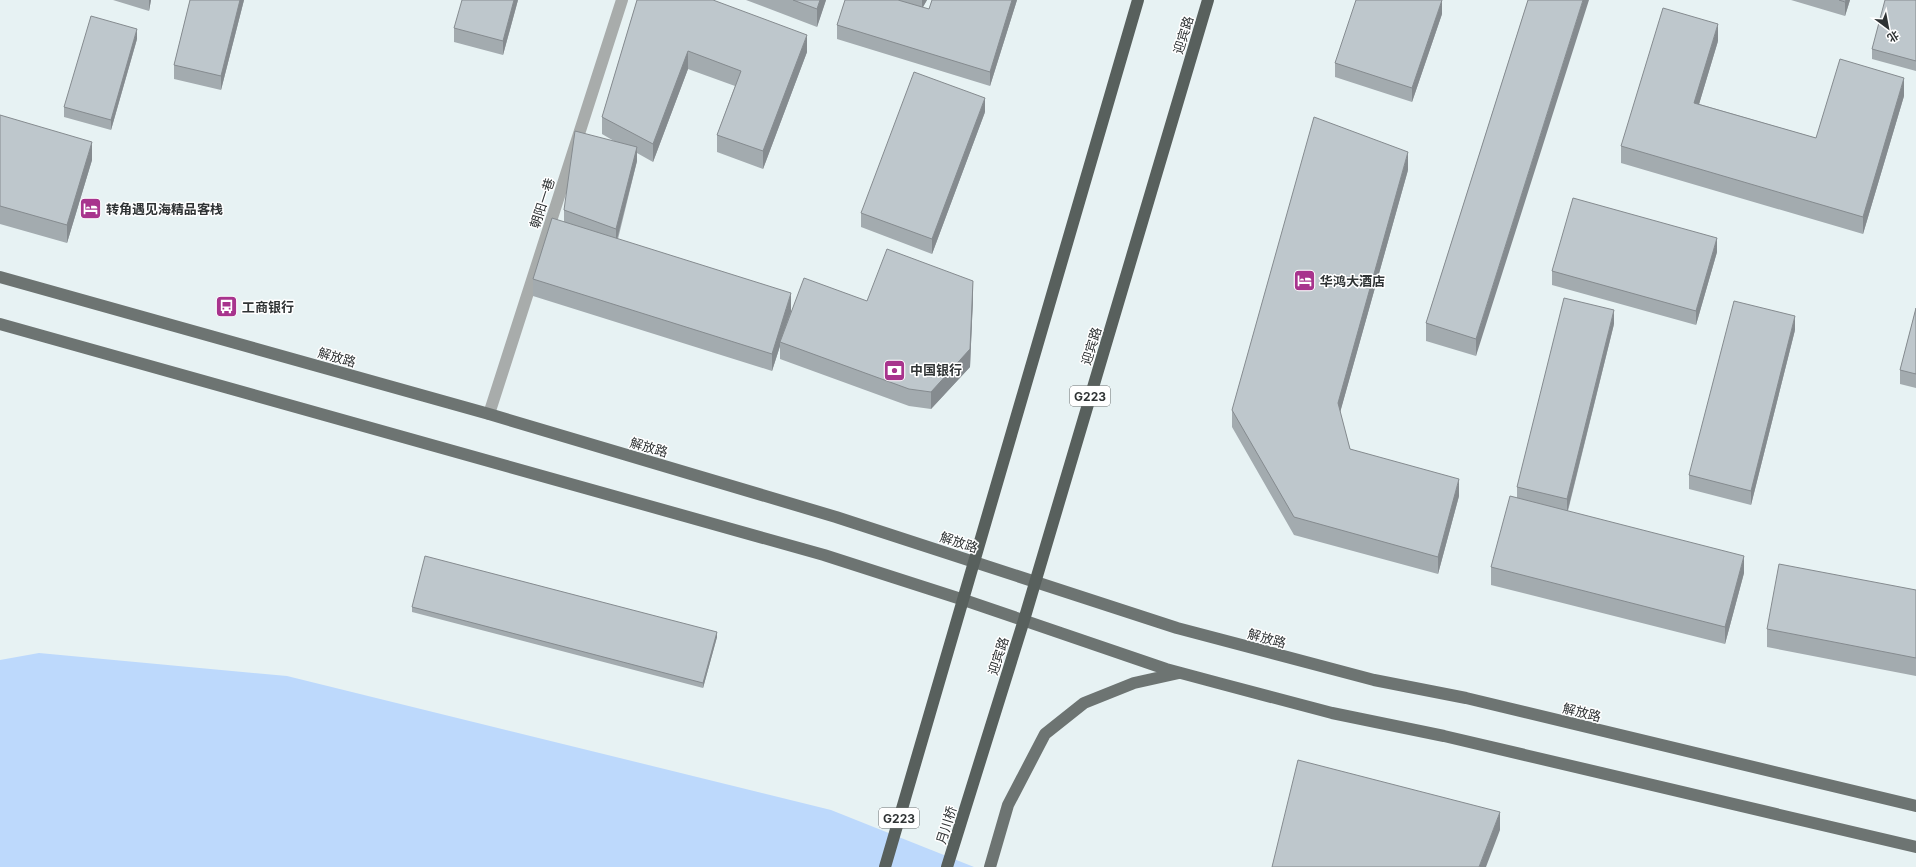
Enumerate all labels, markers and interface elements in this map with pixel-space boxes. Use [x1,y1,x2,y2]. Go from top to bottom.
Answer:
north arrow [1868,8,1908,48]
street label: 迎宾路 [1170,14,1196,56]
text: 北 [1885,28,1902,45]
street label: 朝阳一巷 [526,176,558,230]
hotel icon: 转角遇见海精品客栈 [78,196,104,222]
place label: 转角遇见海精品客栈 [106,201,223,217]
hotel icon: 华鸿大酒店 [1291,268,1317,294]
place label: 华鸿大酒店 [1320,273,1385,289]
bus stop icon: 工商银行 [214,294,240,320]
place label: 工商银行 [242,299,294,315]
street label: 迎宾路 [1078,325,1104,367]
street label: 解放路 [316,344,358,370]
bank icon: 中国银行 [881,357,907,383]
place label: 中国银行 [910,362,962,378]
road number: G223 [1070,386,1110,406]
street label: 解放路 [628,434,670,460]
street label: 解放路 [938,528,980,556]
street label: 解放路 [1246,625,1288,651]
street label: 迎宾路 [984,635,1012,677]
street label: 解放路 [1561,700,1603,724]
street label: 月川桥 [933,804,959,846]
road number: G223 [879,808,919,828]

